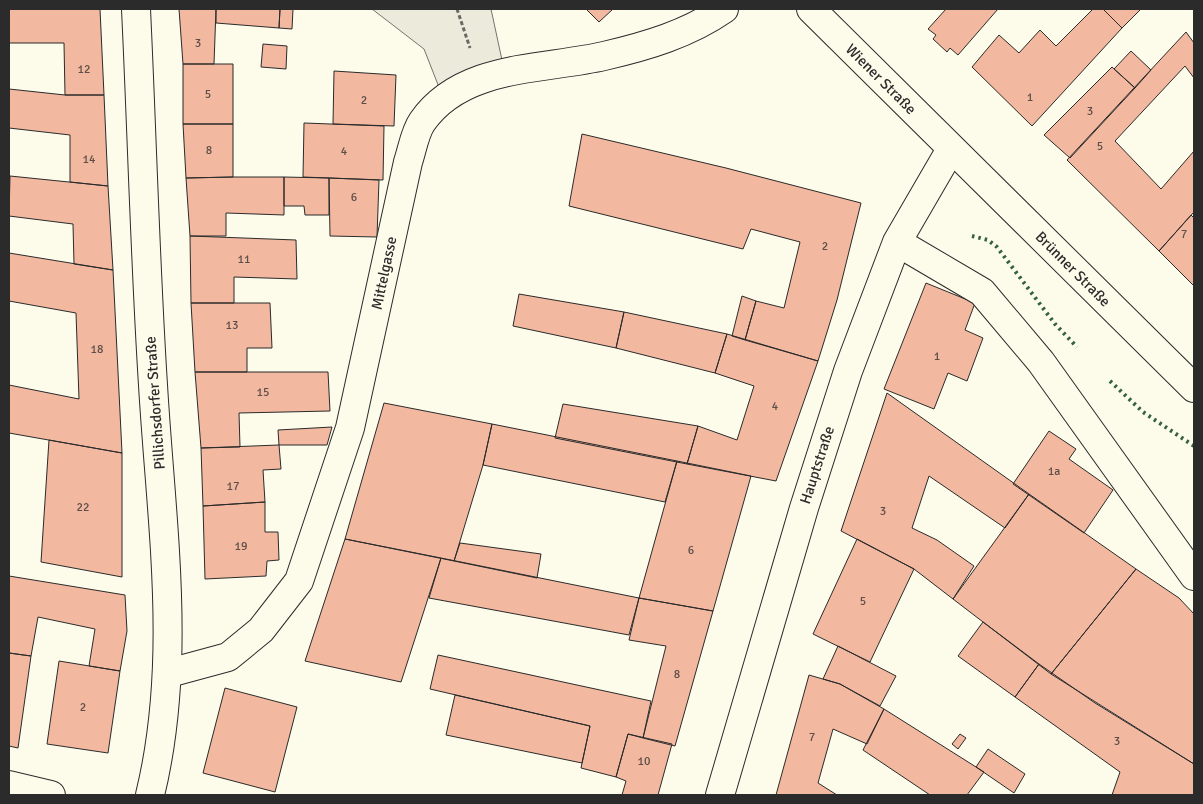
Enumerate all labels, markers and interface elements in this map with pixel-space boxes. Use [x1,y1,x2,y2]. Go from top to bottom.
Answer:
house number: 3 [195,36,201,51]
street label: Wiener Straße [842,40,920,118]
house number: 12 [78,62,90,77]
house number: 5 [205,87,211,102]
house number: 1 [1027,90,1033,105]
house number: 2 [361,93,367,108]
house number: 3 [1087,104,1093,119]
house number: 5 [1097,139,1103,154]
house number: 8 [206,143,212,158]
house number: 4 [341,144,348,159]
house number: 14 [83,152,96,167]
house number: 6 [351,190,357,205]
house number: 7 [1181,227,1187,242]
street label: Brünner Straße [1032,228,1114,310]
street label: Mittelgasse [367,235,401,311]
house number: 2 [822,239,828,254]
house number: 11 [238,252,250,267]
house number: 13 [226,318,238,333]
street label: Pillichsdorfer Straße [141,336,169,470]
house number: 18 [91,342,103,357]
house number: 1 [934,349,940,364]
house number: 15 [257,385,269,400]
house number: 4 [772,399,779,414]
street label: Hauptstraße [796,424,838,506]
house number: 1a [1048,464,1060,479]
house number: 17 [227,479,239,494]
house number: 22 [77,500,89,515]
house number: 3 [880,504,886,519]
house number: 19 [235,539,247,554]
house number: 6 [688,543,694,558]
house number: 5 [860,594,866,609]
house number: 8 [674,667,680,682]
house number: 2 [80,700,86,715]
house number: 7 [809,730,815,745]
house number: 3 [1114,734,1120,749]
house number: 10 [638,754,650,769]

